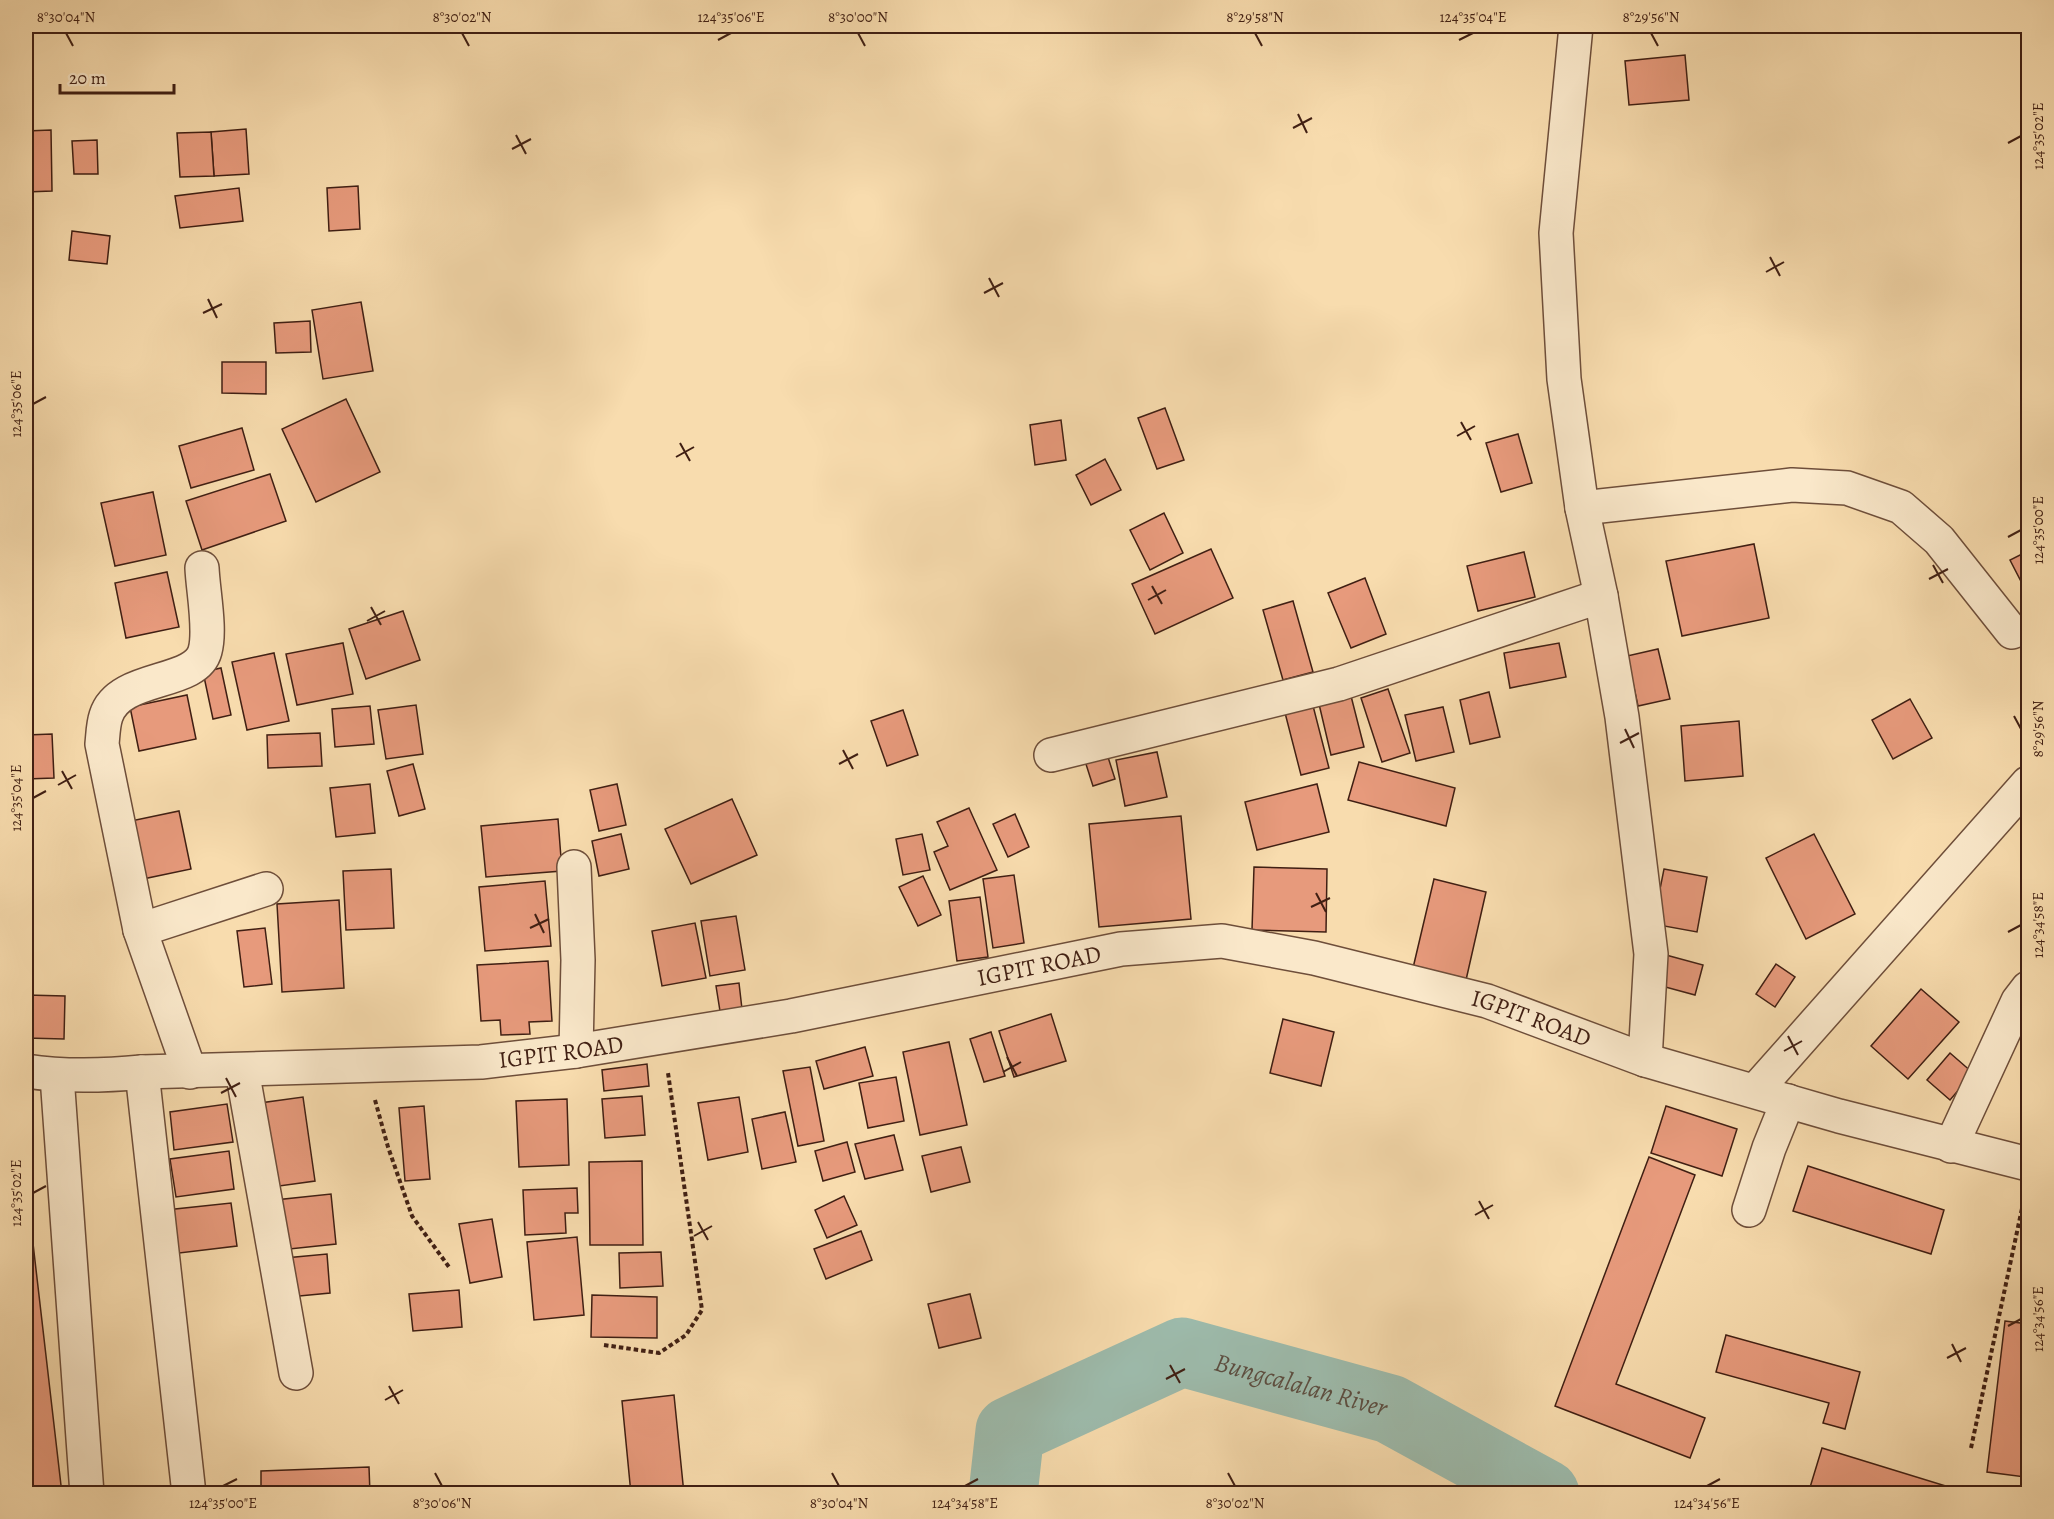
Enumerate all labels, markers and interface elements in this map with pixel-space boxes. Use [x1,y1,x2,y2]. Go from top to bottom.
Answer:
text: 8°30'04"N [37,7,96,27]
text: 8°30'02"N [432,7,492,27]
text: 124°35'06"E [697,7,765,27]
text: 8°30'00"N [828,7,888,27]
text: 8°29'58"N [1226,7,1284,27]
text: 124°35'04"E [1439,7,1507,27]
text: 8°29'56"N [1622,7,1680,27]
scale bar [60,57,174,95]
text: 20 m [69,66,106,90]
text: 124°35'02"E [2028,102,2048,170]
text: 124°35'06"E [6,370,26,438]
text: 124°35'00"E [2028,496,2048,564]
text: 8°29'56"N [2028,700,2048,758]
text: 124°35'04"E [6,764,26,832]
text: 124°34'58"E [2028,892,2048,958]
street label: IGPIT ROAD [974,937,1104,994]
street label: IGPIT ROAD [1468,982,1596,1054]
street label: IGPIT ROAD [497,1028,626,1076]
text: 124°35'02"E [6,1159,26,1227]
text: 124°34'56"E [2028,1286,2048,1352]
water label: Bungcalalan River [1211,1344,1392,1425]
text: 124°35'00"E [189,1493,257,1513]
text: 8°30'06"N [413,1493,472,1513]
text: 8°30'04"N [810,1493,869,1513]
text: 124°34'58"E [932,1493,998,1513]
text: 8°30'02"N [1205,1493,1265,1513]
text: 124°34'56"E [1674,1493,1740,1513]

